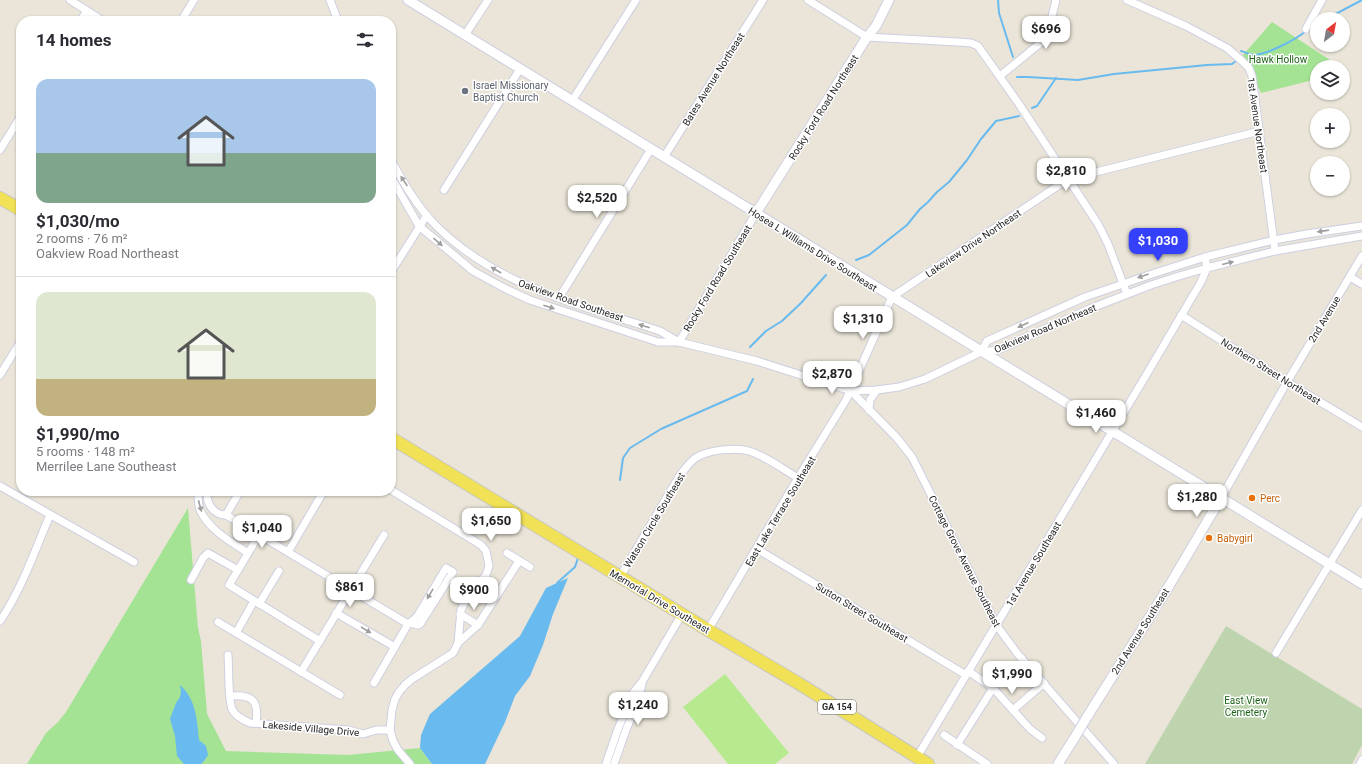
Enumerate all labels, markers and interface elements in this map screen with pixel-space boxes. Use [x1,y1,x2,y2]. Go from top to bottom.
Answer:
north arrow [1310,12,1350,52]
map controls [1310,12,1350,196]
pin: $696 [1022,16,1070,50]
text: $696 [1031,21,1061,36]
icon: filters [354,29,376,51]
text: 14 homes [36,30,112,50]
street label: Bates Avenue Northeast [680,31,747,128]
street label: Rocky Ford Road Northeast [786,53,860,162]
park label: Hawk Hollow [1249,54,1308,65]
button: layers [1310,60,1350,100]
street label: 1st Avenue Northeast [1245,77,1270,173]
place label: Israel Missionary Baptist Church [473,80,549,103]
marker: Israel Missionary Baptist Church [460,86,470,96]
icon: home [170,105,242,177]
button: + [1310,108,1350,148]
button: − [1310,156,1350,196]
pin: $2,810 [1033,158,1099,192]
text: $2,810 [1046,163,1086,178]
one-way arrow [400,176,407,187]
pin: $2,520 [564,185,630,219]
text: $2,520 [577,190,617,205]
street label: Hosea L Williams Drive Southeast [746,205,879,294]
street label: Lakeview Drive Northeast [923,207,1023,280]
text: $1,030/mo [36,211,120,231]
street label: Rocky Ford Road Southeast [681,223,754,334]
pin: $1,030 [1125,228,1191,262]
one-way arrow [1317,228,1329,234]
text: 2 rooms · 76 m² [36,231,128,246]
text: $1,030 [1138,233,1178,248]
one-way arrow [432,237,443,246]
text: Oakview Road Northeast [36,246,179,261]
one-way arrow [1222,259,1234,265]
one-way arrow [490,267,502,274]
one-way arrow [1137,274,1149,280]
street label: Oakview Road Southeast [517,277,625,324]
street label: 2nd Avenue [1306,294,1343,344]
street label: Oakview Road Northeast [993,302,1098,355]
one-way arrow [543,304,555,310]
pin: $1,310 [830,306,896,340]
text: $1,310 [843,311,883,326]
icon: home [170,318,242,390]
one-way arrow [637,322,649,328]
one-way arrow [1017,322,1028,328]
street label: Northern Street Northeast [1219,336,1323,407]
pin: $2,870 [799,361,865,395]
text: $2,870 [812,366,852,381]
pin: $1,460 [1063,400,1129,434]
text: $1,460 [1076,405,1116,420]
text: $1,990/mo [36,424,120,444]
text: 5 rooms · 148 m² [36,444,135,459]
street label: East Lake Terrace Southeast [743,454,818,568]
text: Merrilee Lane Southeast [36,459,176,474]
street label: Watson Circle Southeast [622,471,687,570]
pin: $1,280 [1164,484,1230,518]
text: $1,280 [1177,489,1217,504]
marker: Perc [1247,493,1257,503]
place label: Perc [1260,493,1280,504]
street label: Cottage Grove Avenue Southeast [926,494,1003,629]
one-way arrow [197,500,203,512]
pin: $1,650 [458,508,524,542]
text: $1,650 [471,513,511,528]
pin: $1,040 [229,515,295,549]
text: $1,040 [242,520,282,535]
street label: 1st Avenue Southeast [1004,520,1063,609]
marker: Babygirl [1204,533,1214,543]
place label: Babygirl [1217,533,1253,544]
street label: Memorial Drive Southeast [608,567,712,636]
pin: $861 [326,574,374,608]
pin: $900 [450,577,498,611]
text: $861 [335,579,365,594]
street label: Sutton Street Southeast [814,581,910,644]
text: $900 [459,582,489,597]
street label: 2nd Avenue Southeast [1109,586,1171,676]
one-way arrow [427,588,434,600]
one-way arrow [360,627,372,634]
pin: $1,990 [979,661,1045,695]
text: $1,990 [992,666,1032,681]
pin: $1,240 [605,692,671,726]
park label: East View Cemetery [1224,695,1268,718]
text: $1,240 [618,697,658,712]
road number: GA 154 [818,700,856,714]
street label: Lakeside Village Drive [262,719,360,738]

